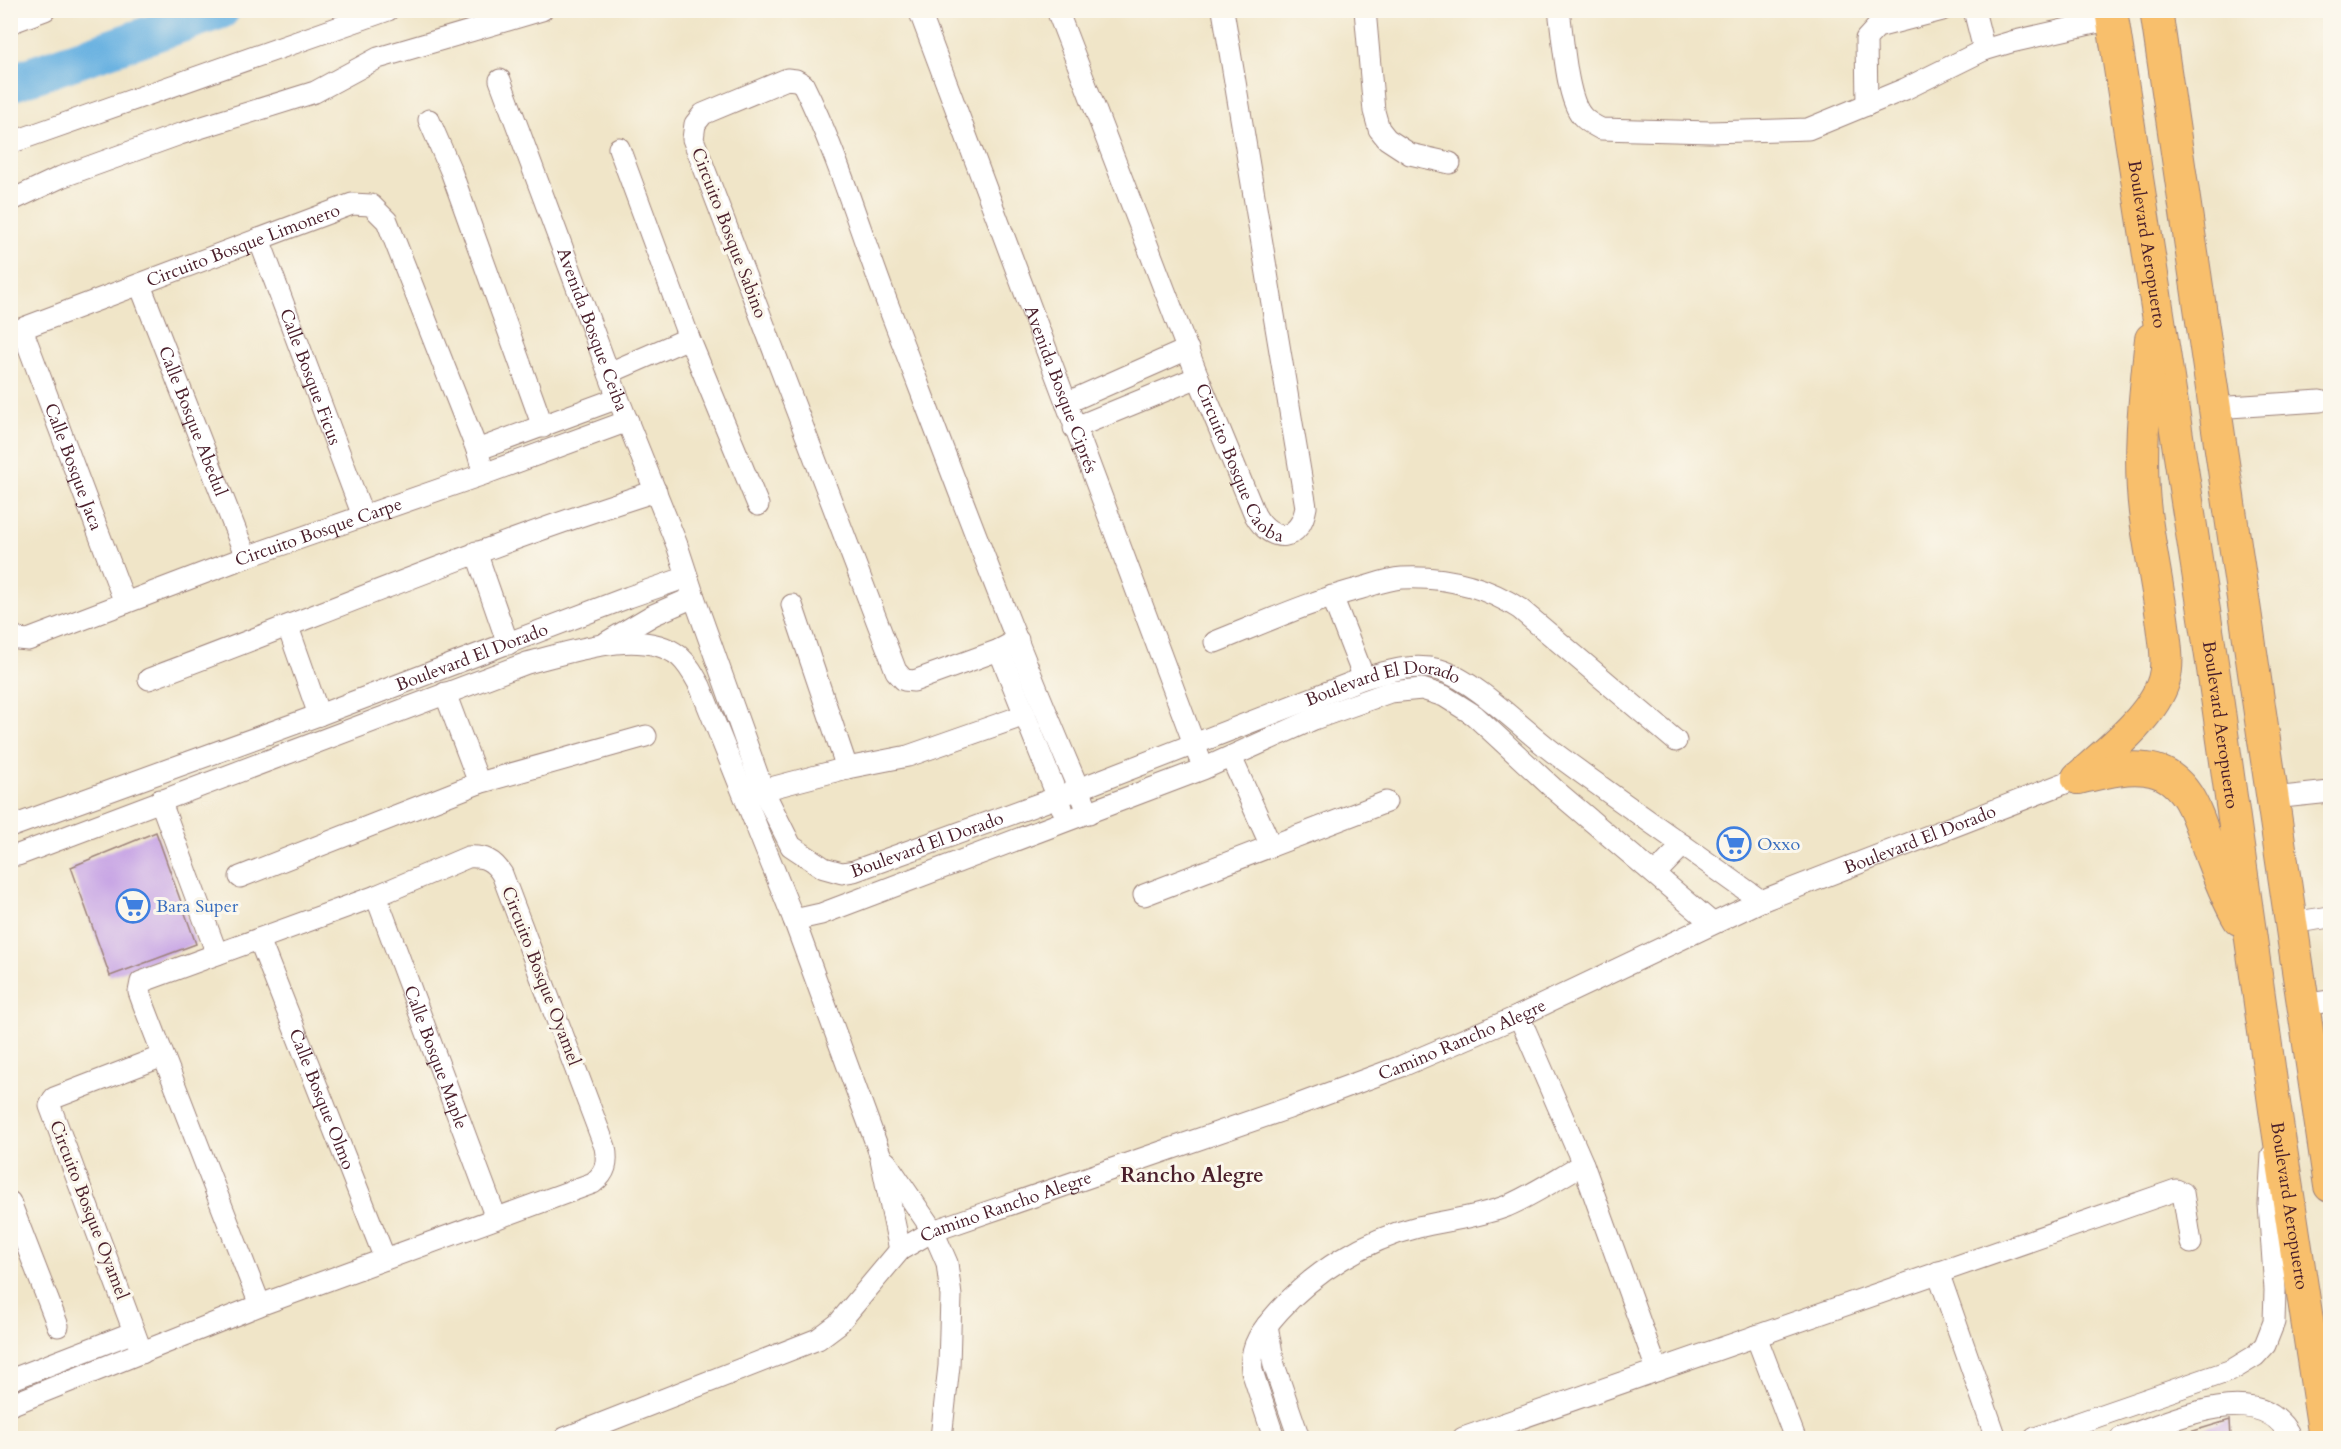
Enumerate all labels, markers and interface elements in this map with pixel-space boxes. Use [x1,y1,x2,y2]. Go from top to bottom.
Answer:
street label: Circuito Bosque Sabino [685,144,773,322]
street label: Boulevard Aeropuerto [2122,159,2173,330]
street label: Circuito Bosque Limonero [143,197,344,293]
street label: Avenida Bosque Ceiba [551,244,635,415]
street label: Avenida Bosque Ciprés [1018,302,1104,477]
street label: Calle Bosque Ficus [274,305,348,448]
street label: Calle Bosque Abedul [152,342,234,500]
street label: Circuito Bosque Caoba [1189,379,1285,548]
street label: Calle Bosque Jaca [38,399,109,534]
street label: Circuito Bosque Carpe [231,491,405,573]
street label: Boulevard El Dorado [392,616,552,697]
street label: Boulevard Aeropuerto [2196,639,2245,811]
street label: Boulevard El Dorado [1301,655,1466,712]
street label: Boulevard El Dorado [1840,798,2000,880]
street label: Boulevard El Dorado [847,805,1007,884]
supermarket icon: Oxxo [1716,826,1752,862]
place label: Oxxo [1757,832,1800,857]
street label: Circuito Bosque Oyamel [495,883,587,1070]
supermarket icon: Bara Super [115,888,151,924]
place label: Bara Super [156,894,239,919]
street label: Calle Bosque Maple [398,982,474,1132]
street label: Camino Rancho Alegre [1375,993,1550,1086]
street label: Calle Bosque Olmo [283,1025,361,1173]
street label: Circuito Bosque Oyamel [43,1117,135,1304]
street label: Boulevard Aeropuerto [2264,1120,2315,1292]
district label: Rancho Alegre [1120,1161,1264,1190]
street label: Camino Rancho Alegre [915,1165,1095,1249]

